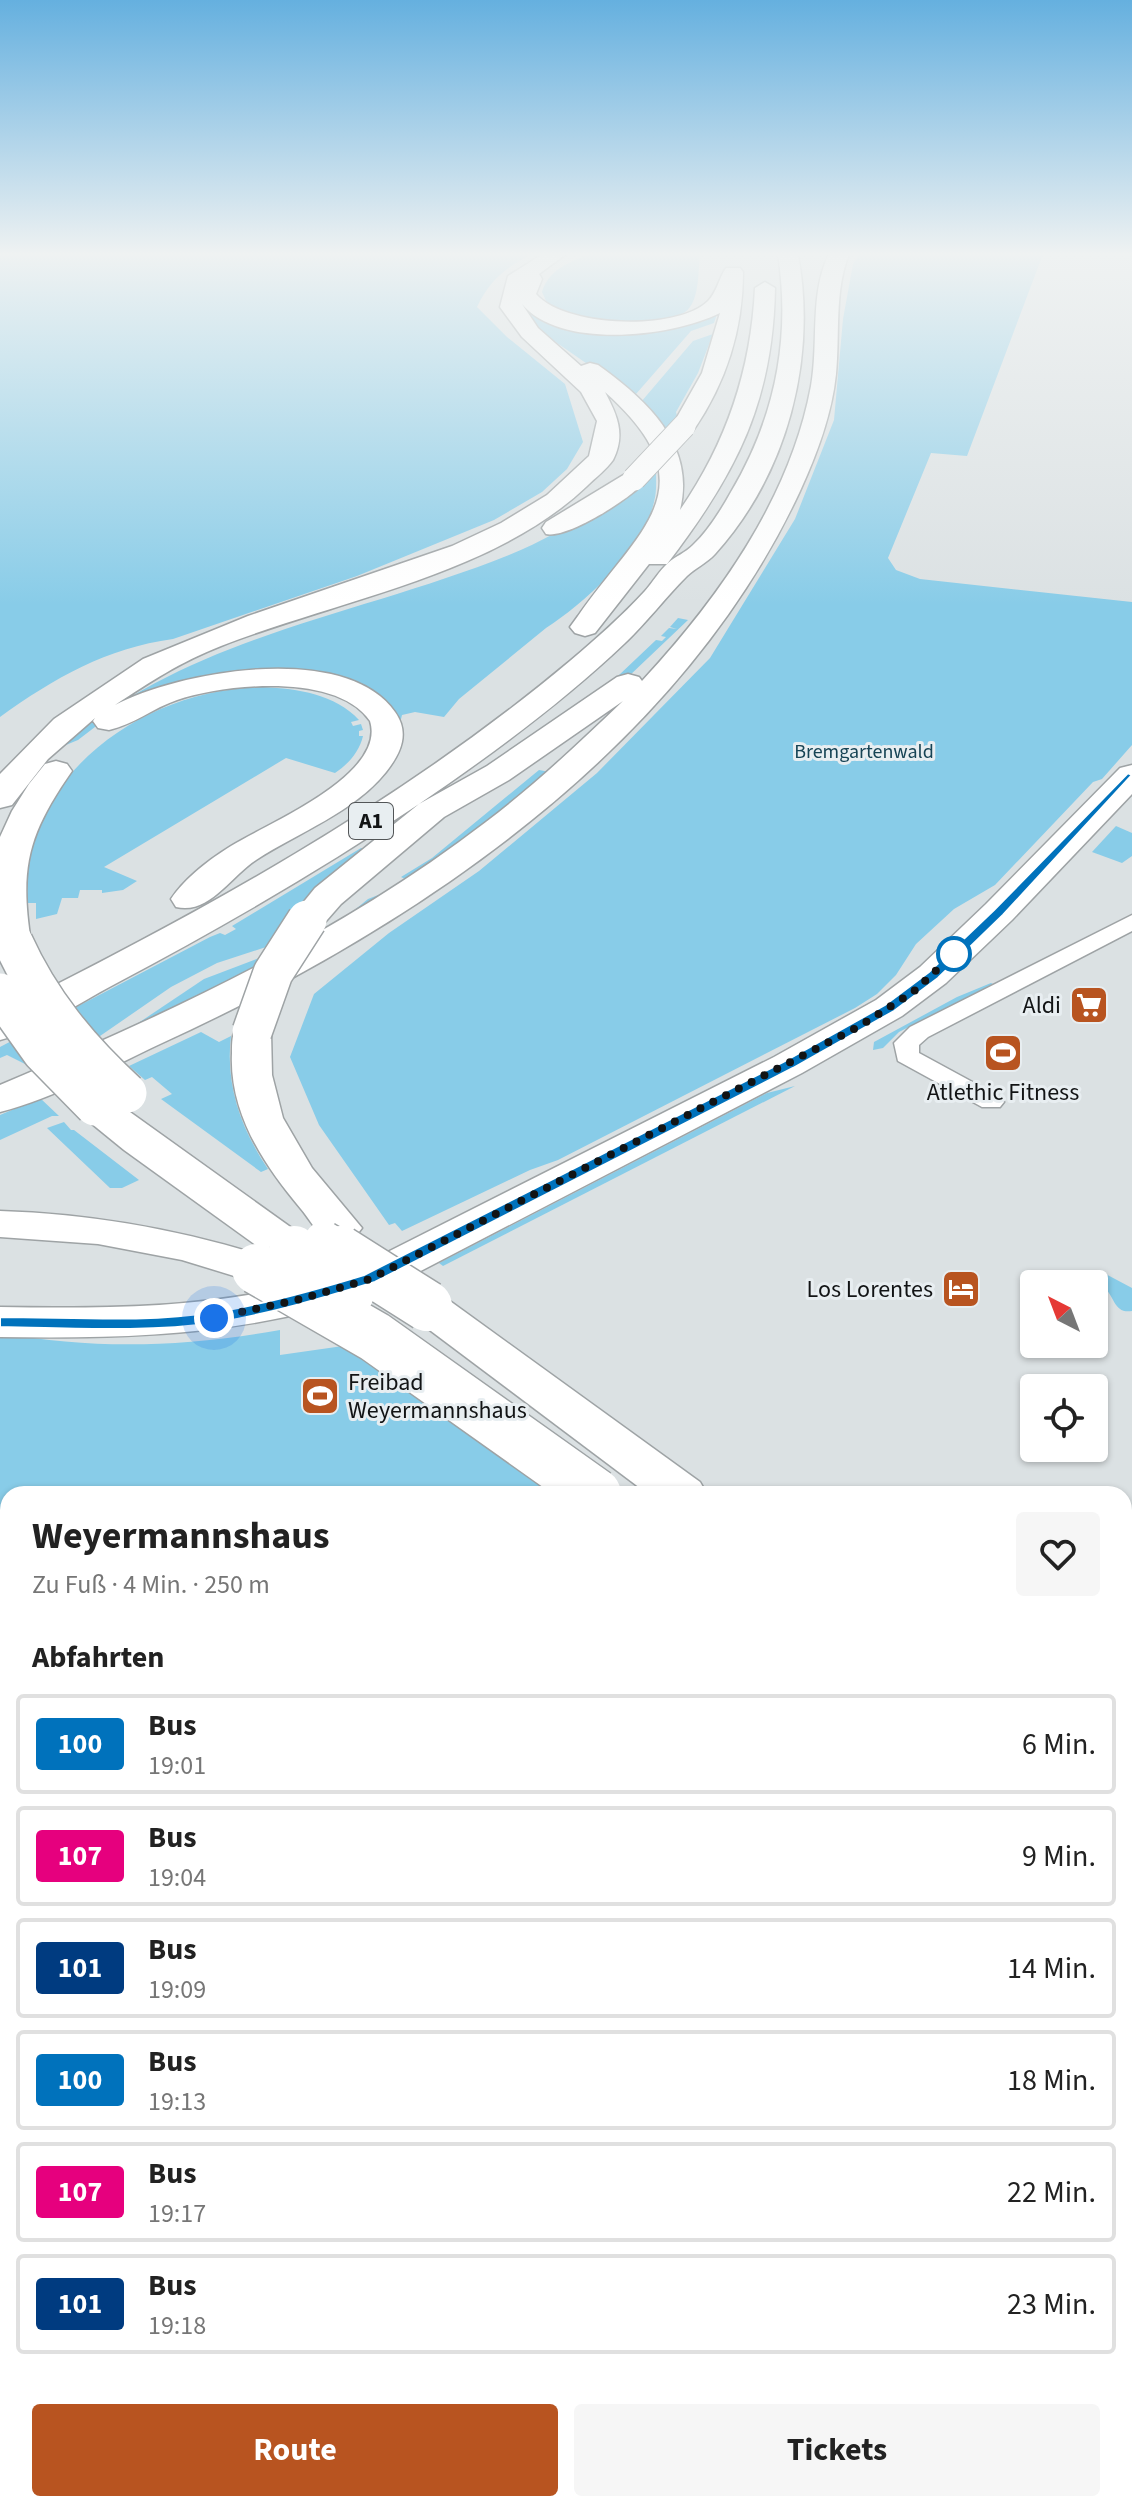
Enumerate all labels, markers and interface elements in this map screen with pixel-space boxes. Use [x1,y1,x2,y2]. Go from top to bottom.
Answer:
park label: Bremgartenwald [794,738,934,766]
road number: A1 [349,803,393,839]
unlabelled marker [937,937,971,971]
supermarket icon: Aldi [1068,984,1110,1026]
place label: Aldi [1023,988,1061,1023]
sports icon: Atlethic Fitness [982,1032,1024,1074]
place label: Atlethic Fitness [927,1075,1079,1110]
hotel icon: Los Lorentes [940,1268,982,1310]
north arrow [1020,1270,1108,1358]
map controls [1020,1270,1108,1462]
place label: Los Lorentes [807,1272,933,1307]
your location [194,1298,234,1338]
place label: Freibad Weyermannshaus [348,1365,527,1428]
button: locate [1020,1374,1108,1462]
sports icon: Freibad Weyermannshaus [299,1375,341,1417]
text: Weyermannshaus [32,1509,330,1563]
button: heart [1016,1512,1100,1596]
text: Zu Fuß · 4 Min. · 250 m [32,1566,270,1603]
text: Abfahrten [32,1636,164,1679]
text: Bus [148,1704,196,1747]
text: 6 Min. [1022,1723,1096,1766]
text: 100 [58,1724,102,1764]
text: 19:01 [148,1747,206,1784]
text: Bus [148,1816,196,1859]
text: 9 Min. [1022,1835,1096,1878]
text: 107 [58,1836,102,1876]
text: 19:04 [148,1859,206,1896]
text: Bus [148,1928,196,1971]
text: 14 Min. [1007,1947,1096,1990]
text: 101 [58,1948,102,1988]
text: 19:09 [148,1971,206,2008]
text: Bus [148,2040,196,2083]
text: 18 Min. [1007,2059,1096,2102]
text: 100 [58,2060,102,2100]
text: 19:13 [148,2083,206,2120]
text: Bus [148,2152,196,2195]
text: 22 Min. [1007,2171,1096,2214]
text: 107 [58,2172,102,2212]
text: 19:17 [148,2195,206,2232]
text: Bus [148,2264,196,2307]
text: 23 Min. [1007,2283,1096,2326]
text: 101 [58,2284,102,2324]
text: 19:18 [148,2307,206,2344]
button: Route [32,2404,558,2496]
button: Tickets [574,2404,1100,2496]

